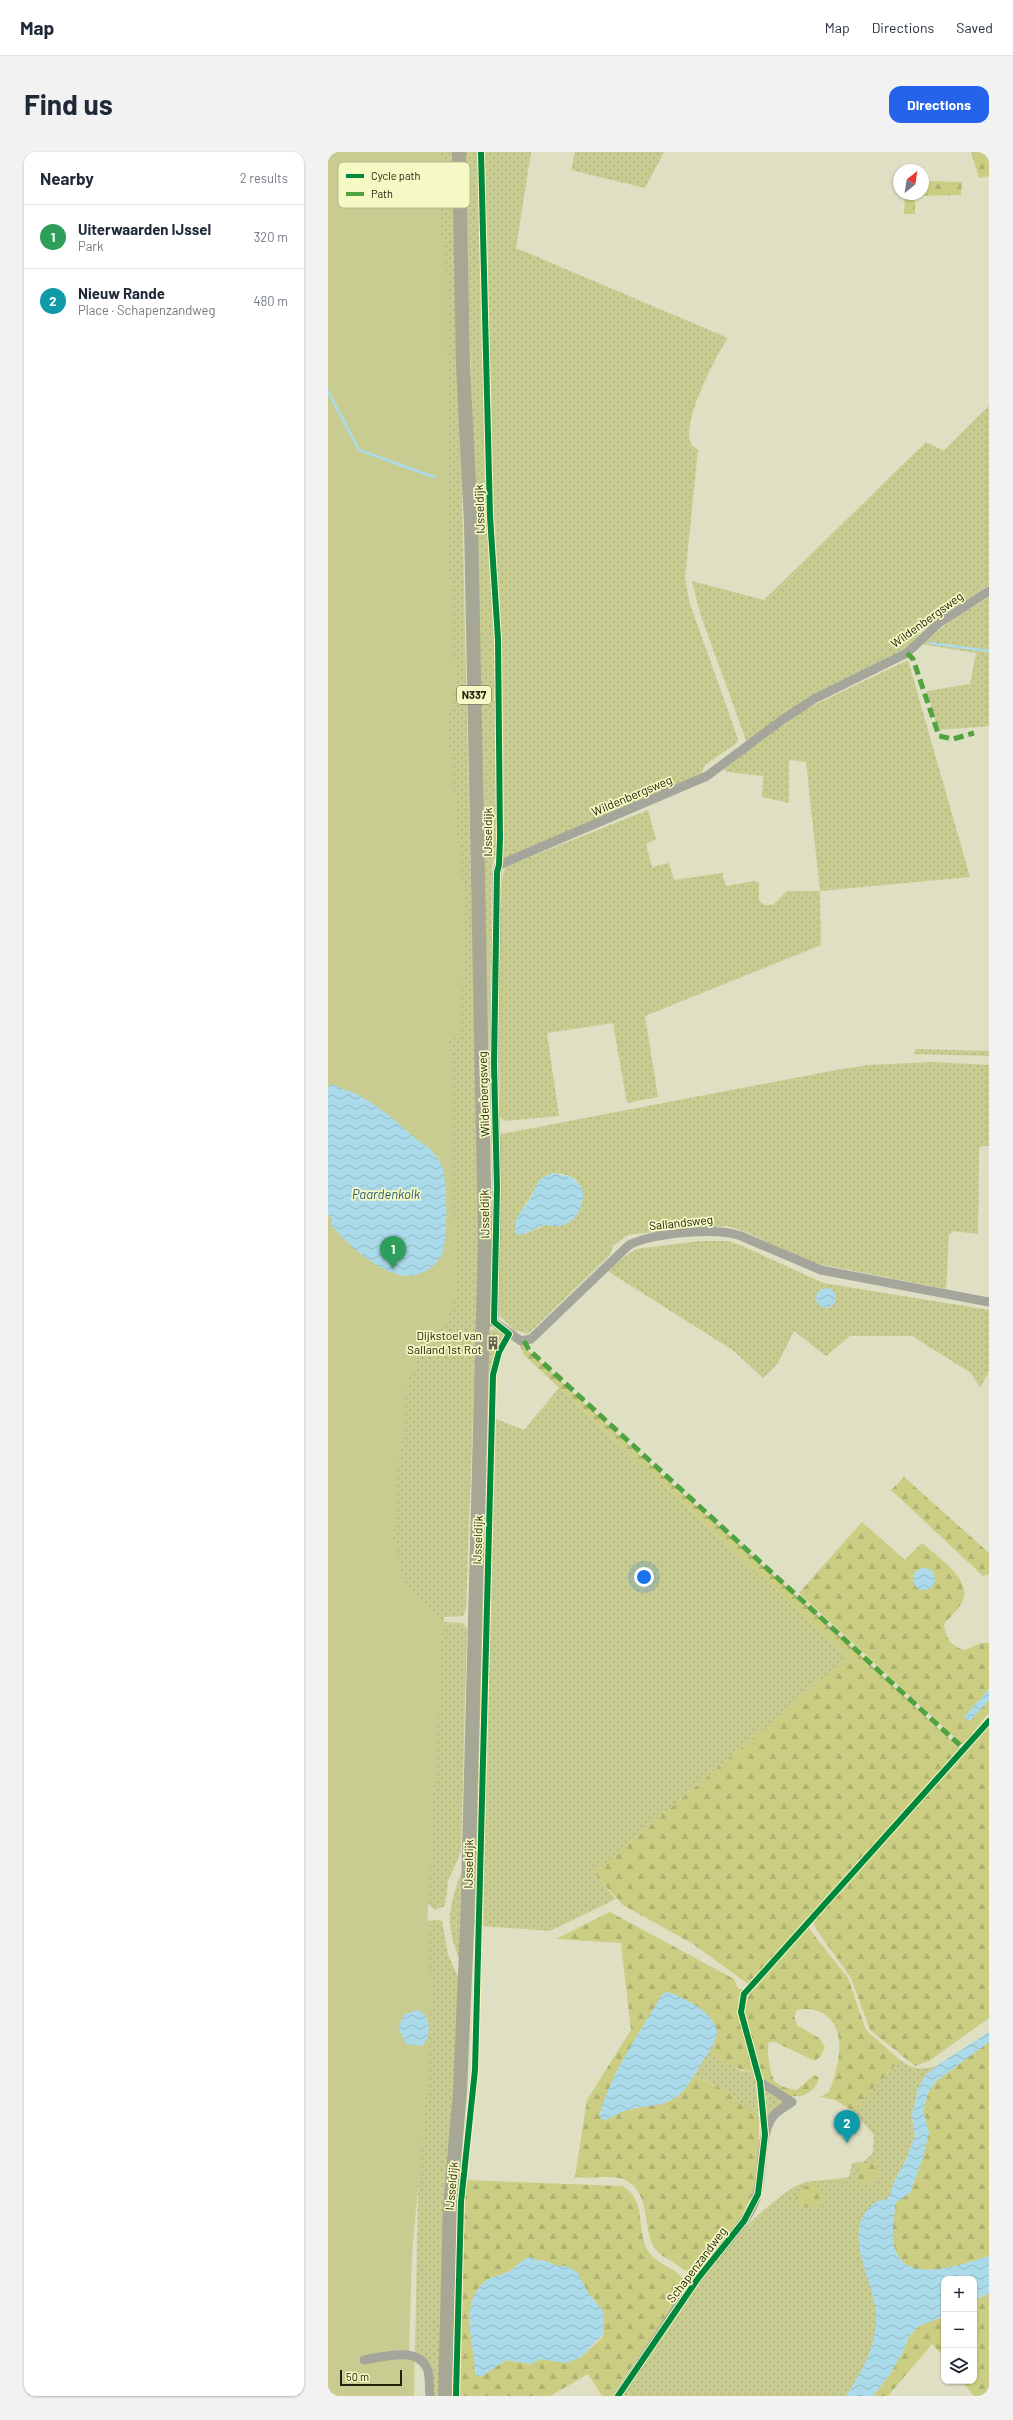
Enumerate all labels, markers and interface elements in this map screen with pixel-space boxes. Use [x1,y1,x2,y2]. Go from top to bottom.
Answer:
text: Map [20,16,54,39]
text: Map [825,19,850,36]
text: Directions [872,19,934,36]
text: Saved [956,19,993,36]
button: Directions [889,86,989,123]
text: Find us [24,87,113,121]
legend [338,162,470,208]
north arrow [893,164,929,200]
text: Nearby [40,168,94,188]
text: Cycle path [371,169,421,182]
text: 2 results [240,170,288,186]
text: Path [371,187,393,200]
text: Uiterwaarden IJssel [78,220,211,238]
text: 1 [51,229,55,245]
text: 320 m [254,229,288,245]
text: Park [78,238,104,254]
text: Nieuw Rande [78,284,165,302]
text: 2 [49,293,57,309]
text: 480 m [253,293,288,309]
text: Place · Schapenzandweg [78,302,215,318]
street label: IJsseldijk [471,484,487,534]
street label: Wildenbergsweg [888,588,965,650]
road number: N337 [457,686,491,704]
street label: Wildenbergsweg [589,772,674,818]
street label: IJsseldijk [480,807,494,857]
street label: Wildenbergsweg [475,1051,491,1137]
water label: Paardenkolk [352,1186,421,1202]
street label: IJsseldijk [477,1189,491,1239]
street label: Sallandsweg [648,1212,714,1232]
pin: 1 [380,1236,406,1269]
place label: Dijkstoel van Salland 1st Rot [407,1328,482,1356]
building icon: Dijkstoel van Salland 1st Rot [485,1335,501,1351]
street label: IJsseldijk [469,1515,485,1565]
your location [634,1567,654,1587]
street label: IJsseldijk [461,1839,475,1889]
pin: 2 [834,2110,860,2143]
street label: IJsseldijk [442,2161,460,2211]
street label: Schapenzandweg [663,2224,729,2305]
map controls [941,2276,977,2384]
button: + [941,2276,977,2312]
button: − [941,2312,977,2348]
button: layers [941,2348,977,2384]
scale bar [340,2368,402,2387]
text: 50 m [346,2370,369,2383]

